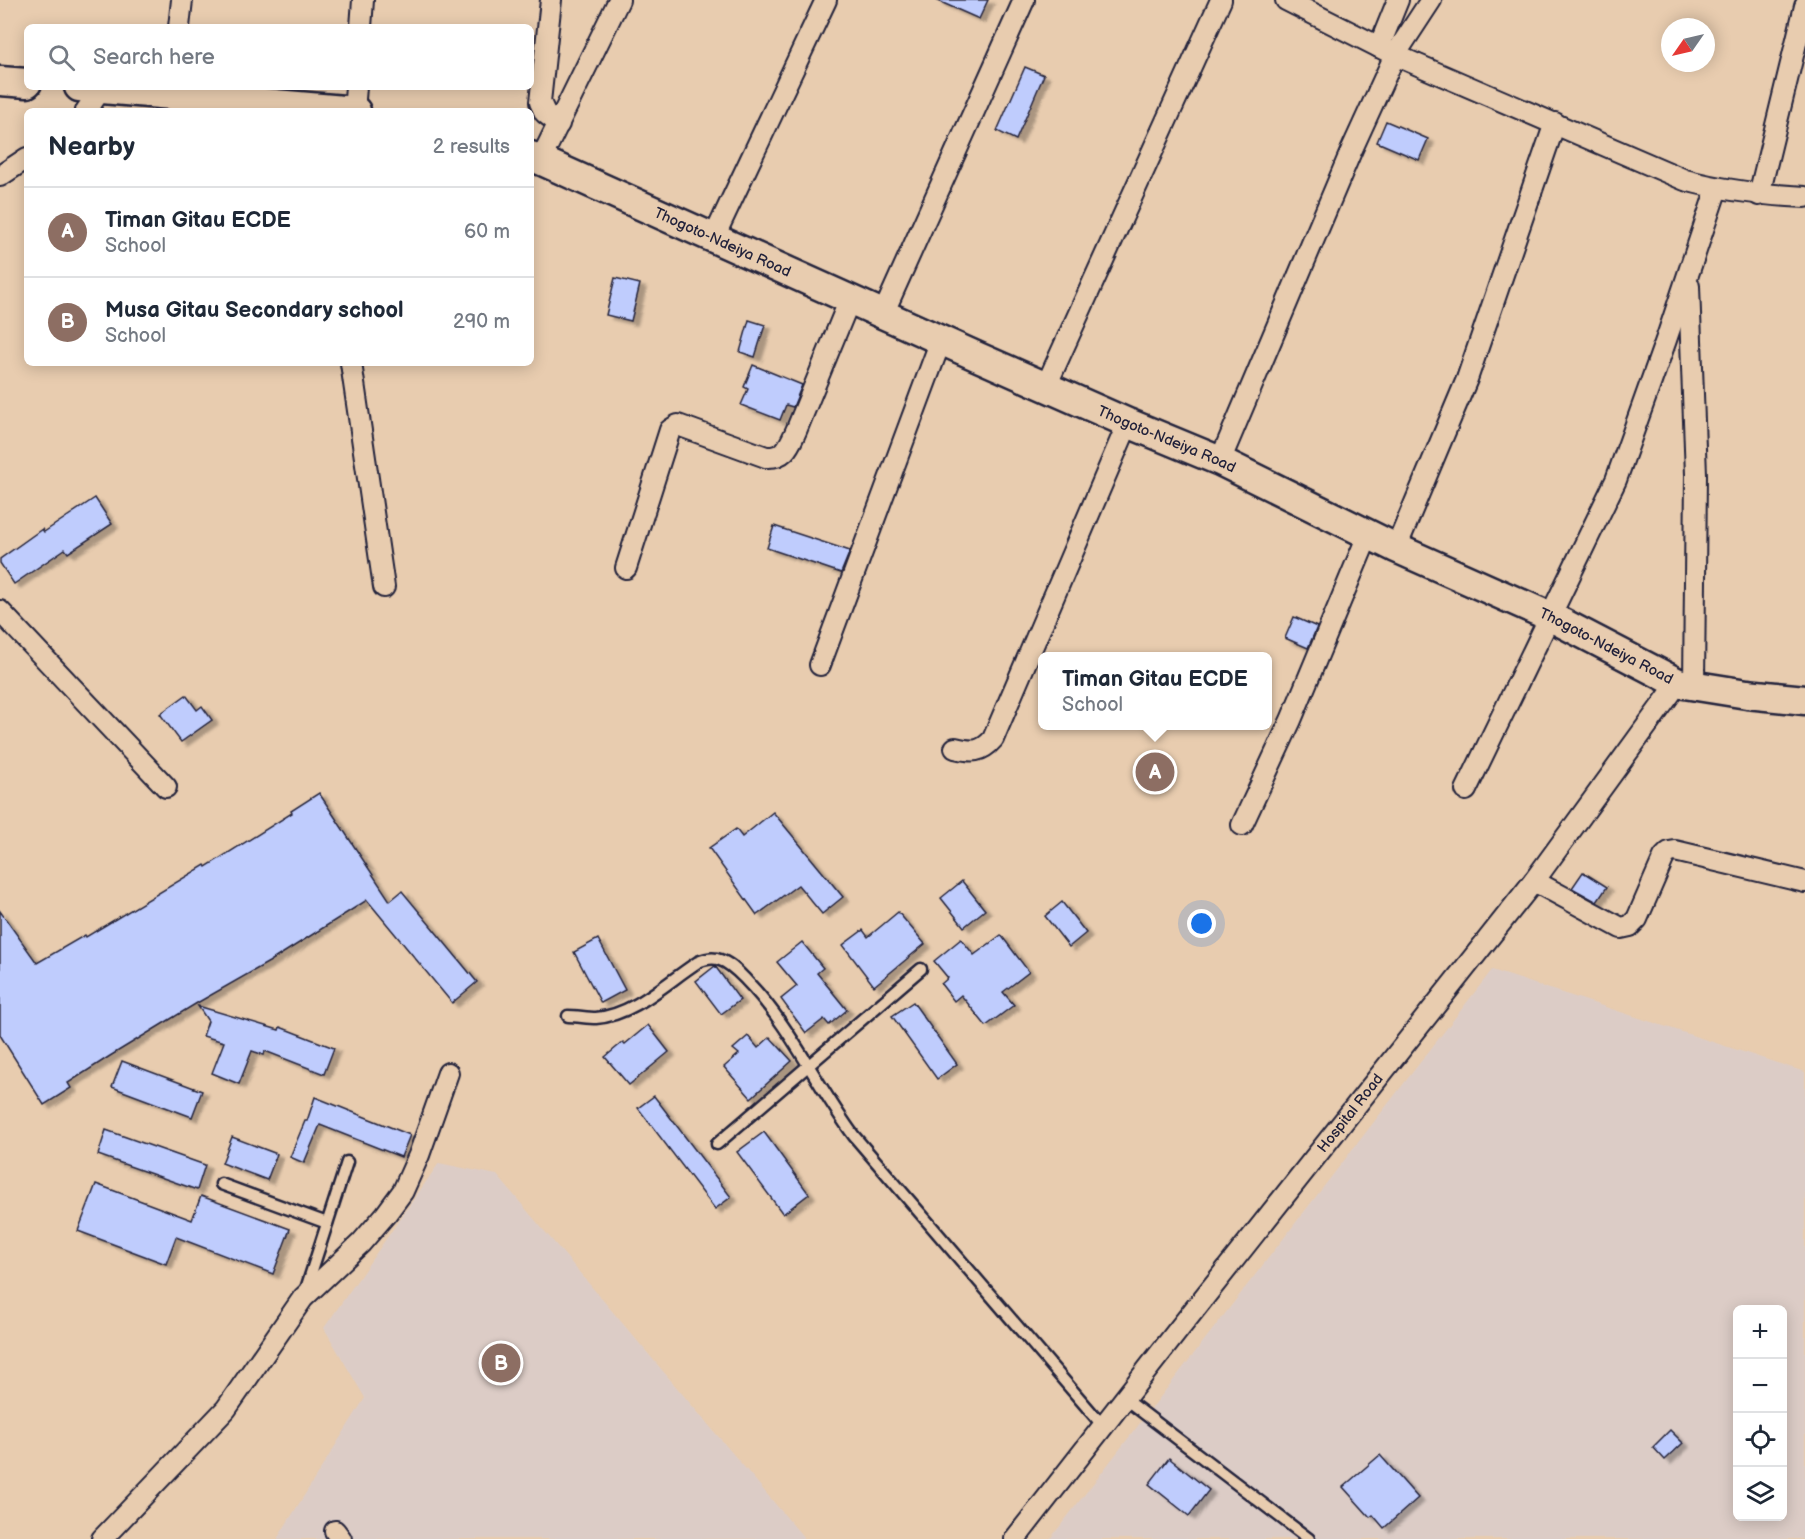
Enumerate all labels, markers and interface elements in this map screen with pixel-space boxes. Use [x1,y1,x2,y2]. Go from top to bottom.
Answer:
north arrow [1661,18,1715,72]
search box [24,24,534,90]
icon: search [45,41,78,74]
text: Search here [93,44,215,71]
text: Nearby [48,132,135,163]
text: 2 results [433,135,510,159]
street label: Thogoto-Ndeiya Road [651,203,794,282]
text: Timan Gitau ECDE [105,207,291,234]
text: A [61,220,74,244]
text: 60 m [464,220,510,244]
text: School [105,234,166,258]
text: Musa Gitau Secondary school [105,297,404,324]
text: B [60,310,75,334]
text: 290 m [453,310,510,334]
text: School [105,324,166,348]
street label: Thogoto-Ndeiya Road [1095,402,1239,477]
street label: Thogoto-Ndeiya Road [1536,604,1676,689]
popup [1038,652,1272,730]
text: Timan Gitau ECDE [1062,666,1248,693]
text: School [1062,693,1123,717]
pin: A [1136,750,1174,794]
your location [1187,909,1216,938]
street label: Hospital Road [1313,1070,1388,1157]
map controls [1733,1305,1787,1521]
button: + [1733,1305,1787,1359]
pin: B [482,1340,520,1386]
button: − [1733,1359,1787,1413]
button: locate [1733,1413,1787,1467]
button: layers [1733,1467,1787,1521]

